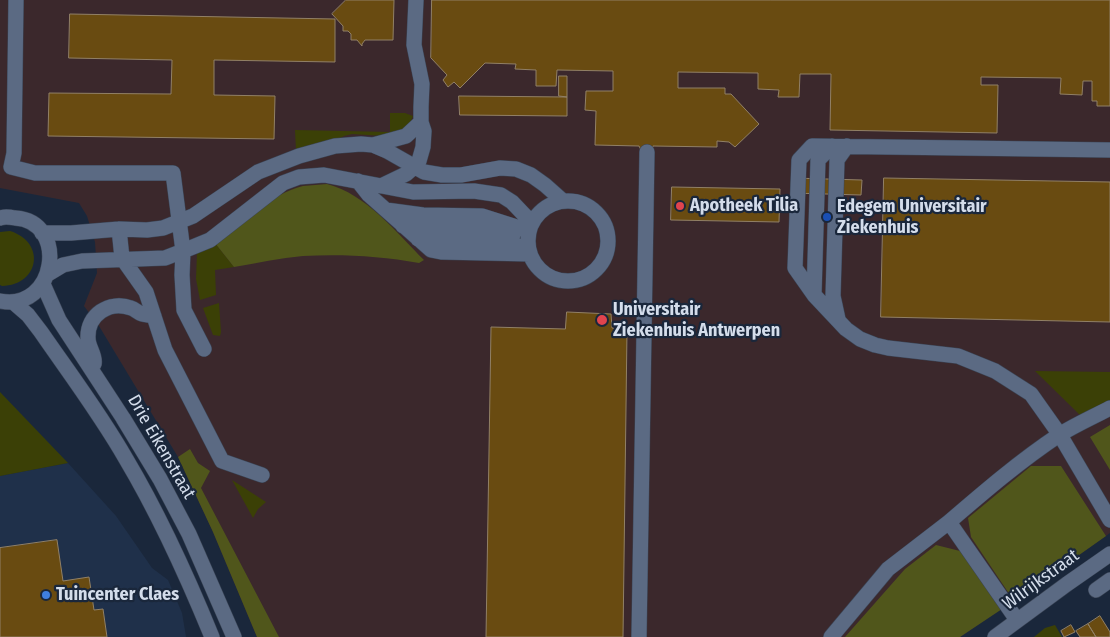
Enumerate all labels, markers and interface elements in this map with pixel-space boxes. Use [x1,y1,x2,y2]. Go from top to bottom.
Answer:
place label: Apotheek Tilia [690,195,798,217]
place label: Edegem Universitair Ziekenhuis [837,196,987,238]
marker: Apotheek Tilia [674,200,686,212]
marker: Edegem Universitair Ziekenhuis [821,211,833,223]
place label: Universitair Ziekenhuis Antwerpen [613,299,780,342]
marker: Universitair Ziekenhuis Antwerpen [595,313,609,327]
street label: Drie Eikenstraat [122,391,200,503]
street label: Wilrijkstraat [999,545,1083,615]
place label: Tuincenter Claes [56,584,179,606]
marker: Tuincenter Claes [40,589,52,601]

